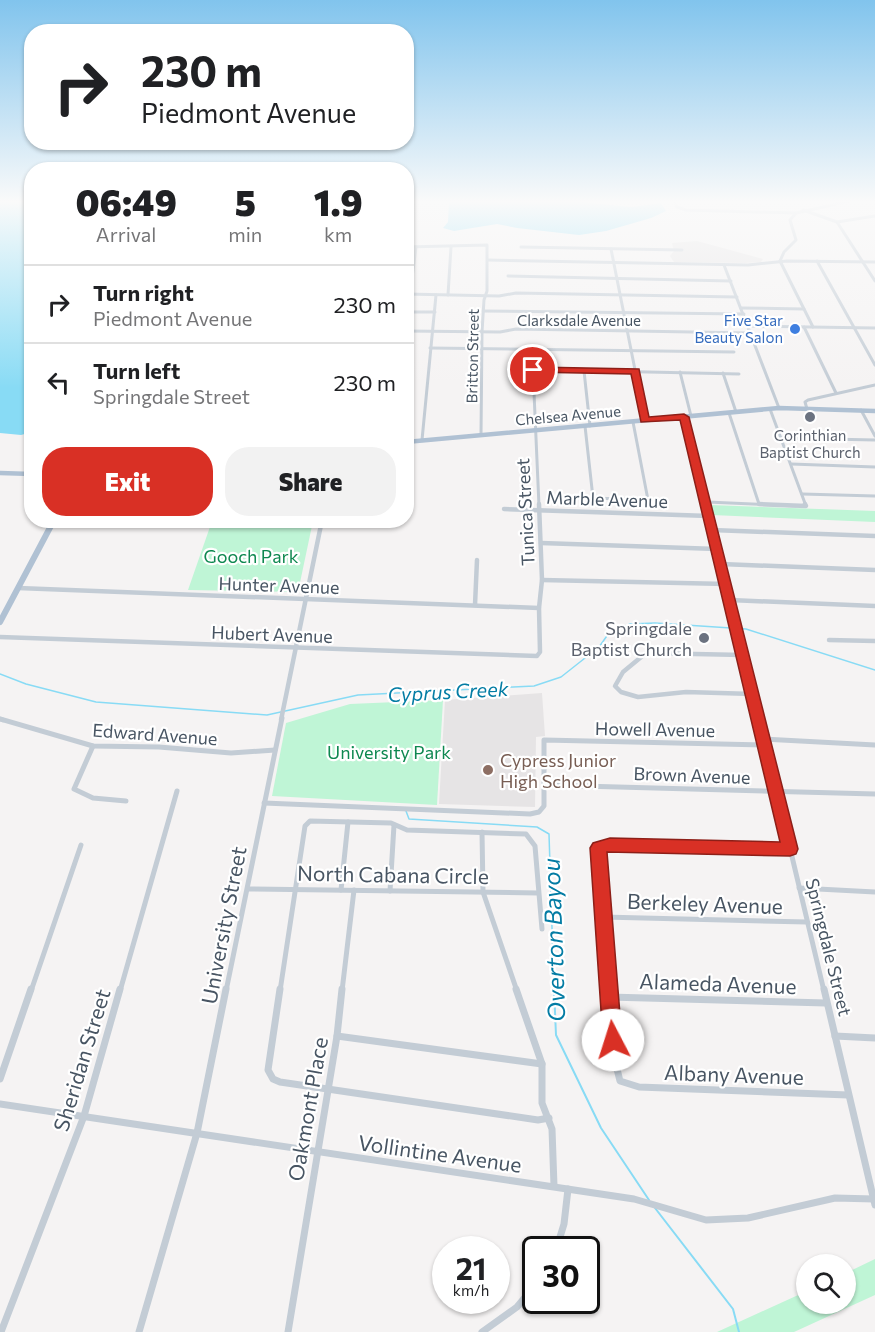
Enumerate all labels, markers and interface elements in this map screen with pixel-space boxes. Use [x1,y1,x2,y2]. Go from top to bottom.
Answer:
text: 230 m [141,44,262,96]
icon: right [42,48,120,126]
text: Piedmont Avenue [141,96,356,129]
text: 06:49 [75,179,177,223]
text: 5 [235,179,256,223]
text: 1.9 [314,179,363,223]
text: Arrival [96,222,156,246]
text: min [228,222,262,246]
text: km [324,222,352,246]
text: Turn right [93,279,194,306]
icon: right [42,288,75,321]
text: 230 m [333,291,396,318]
text: Piedmont Avenue [93,306,252,330]
street label: Britton Street [462,309,482,403]
street label: Clarksdale Avenue [517,311,641,329]
place label: Five Star Beauty Salon [694,311,783,346]
marker: Five Star Beauty Salon [788,322,802,336]
pin [507,344,558,395]
icon: arrive [516,353,549,386]
text: Turn left [93,357,180,384]
icon: left [42,366,75,399]
text: 230 m [333,369,396,396]
text: Springdale Street [93,384,250,408]
street label: Chelsea Avenue [514,401,622,429]
marker: Corinthian Baptist Church [803,410,817,424]
place label: Corinthian Baptist Church [759,426,861,461]
button: Exit [42,447,213,516]
button: Share [225,447,396,516]
street label: Tunica Street [511,458,539,566]
street label: Marble Avenue [546,486,668,512]
park label: Gooch Park [203,545,299,567]
street label: Hunter Avenue [218,572,340,598]
place label: Springdale Baptist Church [571,617,692,660]
street label: Hubert Avenue [211,621,333,647]
marker: Springdale Baptist Church [697,631,711,645]
water label: Cyprus Creek [387,676,510,706]
street label: Howell Avenue [595,717,715,741]
street label: Edward Avenue [92,719,218,749]
park label: University Park [327,741,451,763]
place label: Cypress Junior High School [500,749,616,792]
street label: Brown Avenue [633,762,751,788]
marker: Cypress Junior High School [481,763,495,777]
street label: University Street [195,844,251,1006]
water label: Overton Bayou [536,858,570,1022]
street label: North Cabana Circle [297,860,489,888]
street label: Springdale Street [801,876,857,1018]
street label: Berkeley Avenue [627,888,783,918]
street label: Alameda Avenue [639,968,797,998]
street label: Sheridan Street [47,986,115,1134]
position arrow [581,1008,645,1072]
street label: Oakmont Place [282,1035,332,1183]
street label: Albany Avenue [664,1059,804,1089]
street label: Vollintine Avenue [357,1129,523,1177]
speed limit sign: 30 [522,1236,600,1314]
text: 21 [456,1249,486,1286]
map controls [796,1254,856,1314]
button: search [796,1254,856,1314]
text: km/h [453,1281,489,1299]

